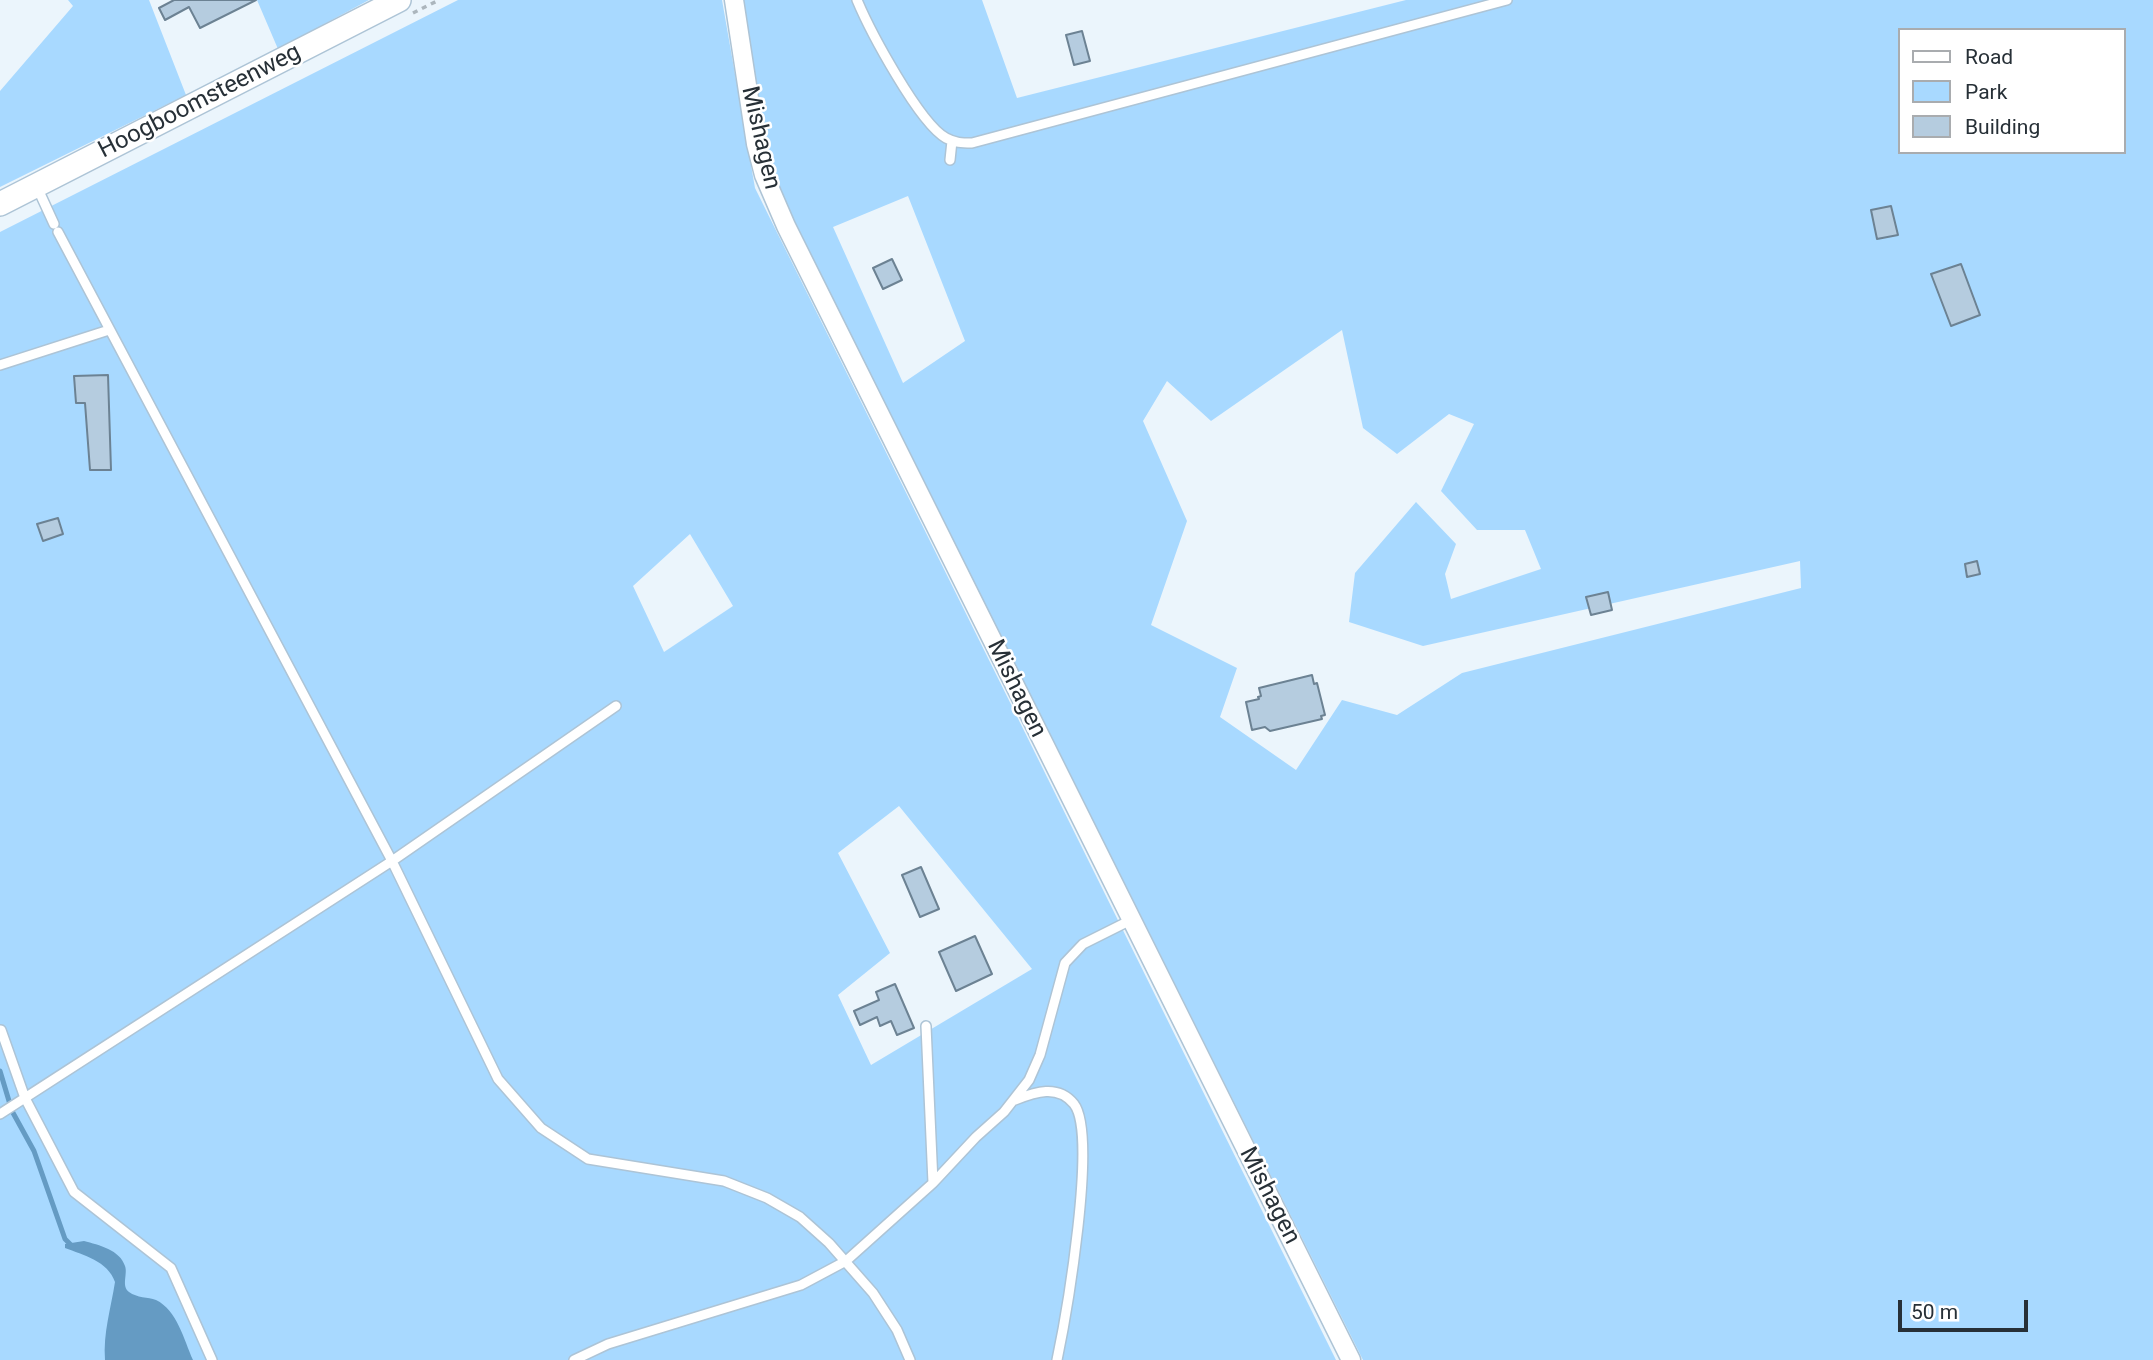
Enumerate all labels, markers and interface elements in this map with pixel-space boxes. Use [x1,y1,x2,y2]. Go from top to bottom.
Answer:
legend [1898,28,2125,154]
street label: Hoogboomsteenweg [94,39,306,165]
text: Road [1965,45,2013,69]
text: Park [1965,80,2007,104]
street label: Mishagen [734,84,786,192]
text: Building [1965,115,2040,139]
street label: Mishagen [980,636,1052,742]
street label: Mishagen [1232,1143,1306,1249]
scale bar [1901,1286,2030,1330]
text: 50 m [1911,1300,1958,1324]

